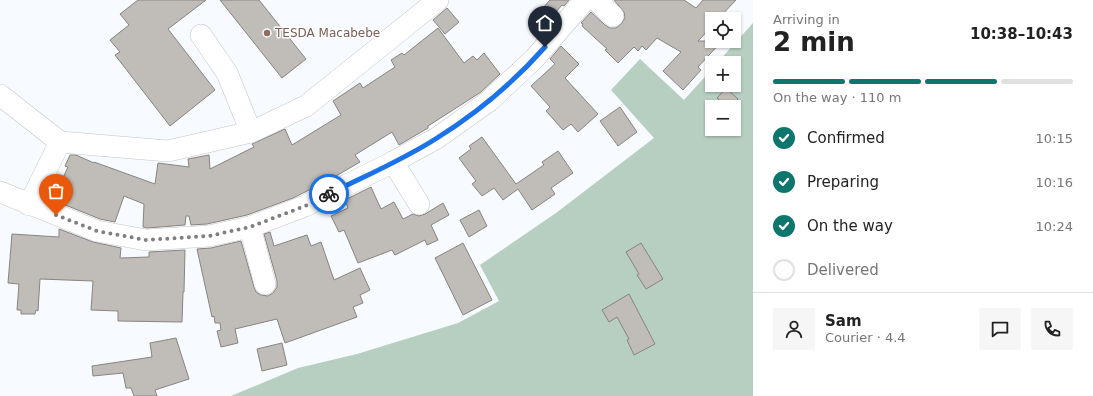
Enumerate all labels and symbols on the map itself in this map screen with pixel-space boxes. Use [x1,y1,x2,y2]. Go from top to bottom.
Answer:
pin [528,6,562,47]
place label: TESDA Macabebe [274,26,380,40]
marker: TESDA Macabebe [262,28,272,38]
pin [39,174,73,215]
courier [309,174,349,214]

